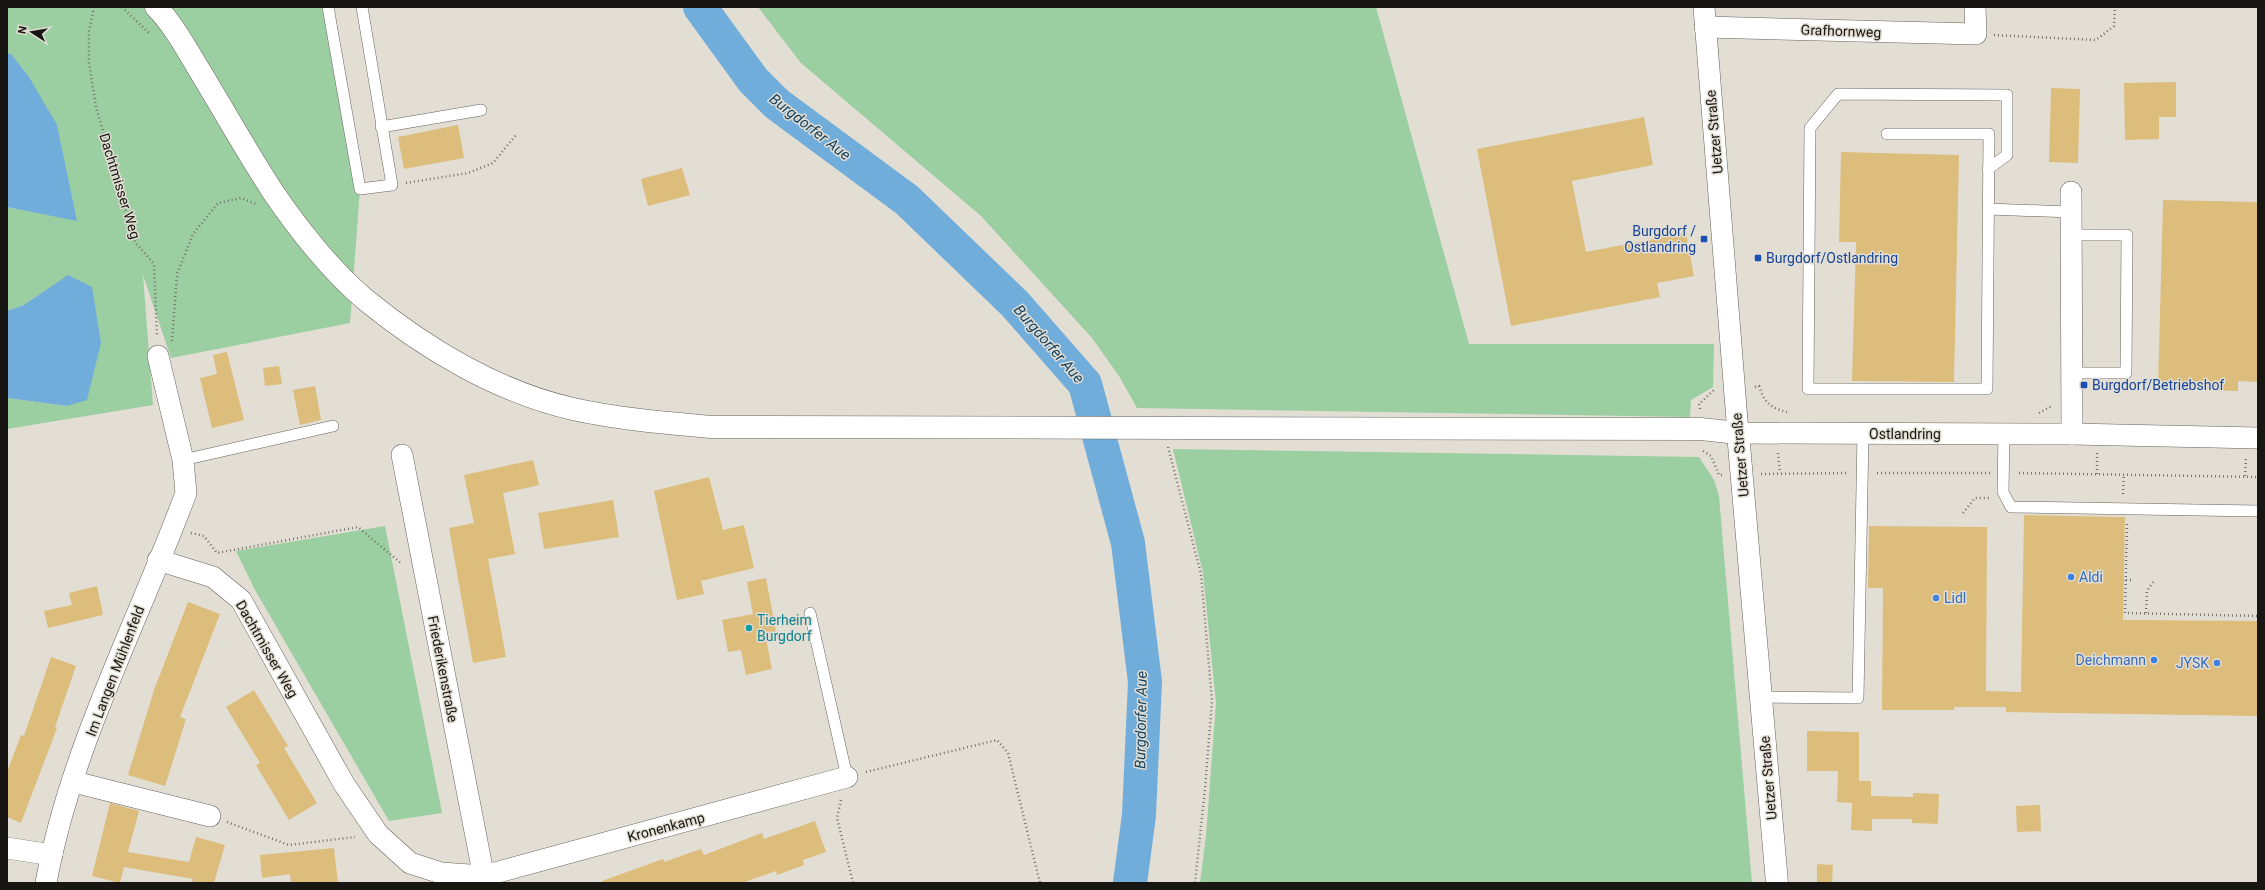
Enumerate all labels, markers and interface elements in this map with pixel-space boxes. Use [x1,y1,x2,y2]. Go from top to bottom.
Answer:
north arrow [12,12,52,52]
street label: Grafhornweg [1801,22,1881,40]
text: N [16,25,30,35]
street label: Uetzer Straße [1702,89,1726,175]
water label: Burgdorfer Aue [766,90,854,164]
street label: Dachtmisser Weg [96,131,144,241]
place label: Burgdorf / Ostlandring [1624,223,1696,255]
marker: Burgdorf / Ostlandring [1699,234,1709,244]
place label: Burgdorf/Ostlandring [1766,250,1898,266]
marker: Burgdorf/Ostlandring [1753,253,1763,263]
water label: Burgdorfer Aue [1010,301,1088,387]
place label: Burgdorf/Betriebshof [2092,377,2224,393]
marker: Burgdorf/Betriebshof [2079,380,2089,390]
street label: Uetzer Straße [1728,412,1752,498]
street label: Ostlandring [1869,426,1941,442]
place label: Aldi [2079,569,2103,585]
marker: Aldi [2066,572,2076,582]
place label: Lidl [1944,590,1966,606]
marker: Lidl [1931,593,1941,603]
street label: Dachtmisser Weg [233,597,301,701]
street label: Im Langen Mühlenfeld [83,603,147,739]
place label: Tierheim Burgdorf [757,612,812,644]
street label: Friederikenstraße [425,614,461,724]
marker: Tierheim Burgdorf [744,623,754,633]
place label: Deichmann [2076,652,2146,668]
marker: Deichmann [2149,655,2159,665]
place label: JYSK [2176,655,2209,671]
marker: JYSK [2212,658,2222,668]
water label: Burgdorfer Aue [1131,671,1151,769]
street label: Uetzer Straße [1756,735,1780,821]
street label: Kronenkamp [626,809,706,845]

